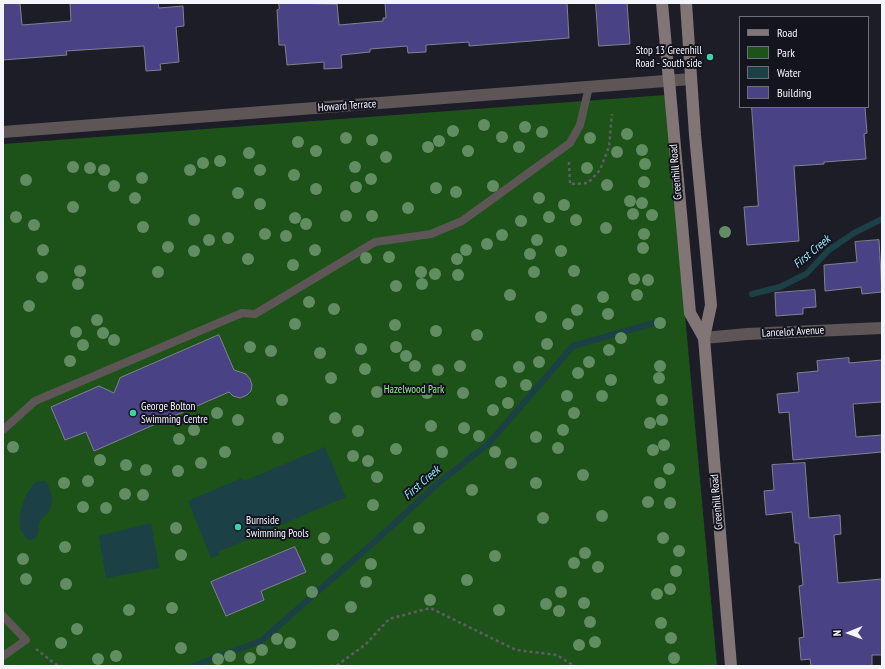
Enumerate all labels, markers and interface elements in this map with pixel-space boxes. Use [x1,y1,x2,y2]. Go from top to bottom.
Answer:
legend [739,16,869,108]
text: Road [777,25,797,40]
place label: Stop 13 Greenhill Road - South side [636,44,702,70]
text: Park [777,45,795,60]
marker: Stop 13 Greenhill Road - South side [705,52,715,62]
text: Water [777,65,801,80]
text: Building [777,85,812,100]
street label: Howard Terrace [317,97,377,115]
street label: Greenhill Road [667,144,685,200]
water label: First Creek [791,232,833,272]
street label: Lancelot Avenue [761,324,825,340]
park label: Hazelwood Park [384,383,444,397]
place label: George Bolton Swimming Centre [141,400,208,426]
marker: George Bolton Swimming Centre [128,408,138,418]
water label: First Creek [401,463,443,503]
street label: Greenhill Road [708,474,726,530]
place label: Burnside Swimming Pools [246,514,309,540]
marker: Burnside Swimming Pools [233,522,243,532]
north arrow [829,613,869,653]
text: N [830,630,844,636]

